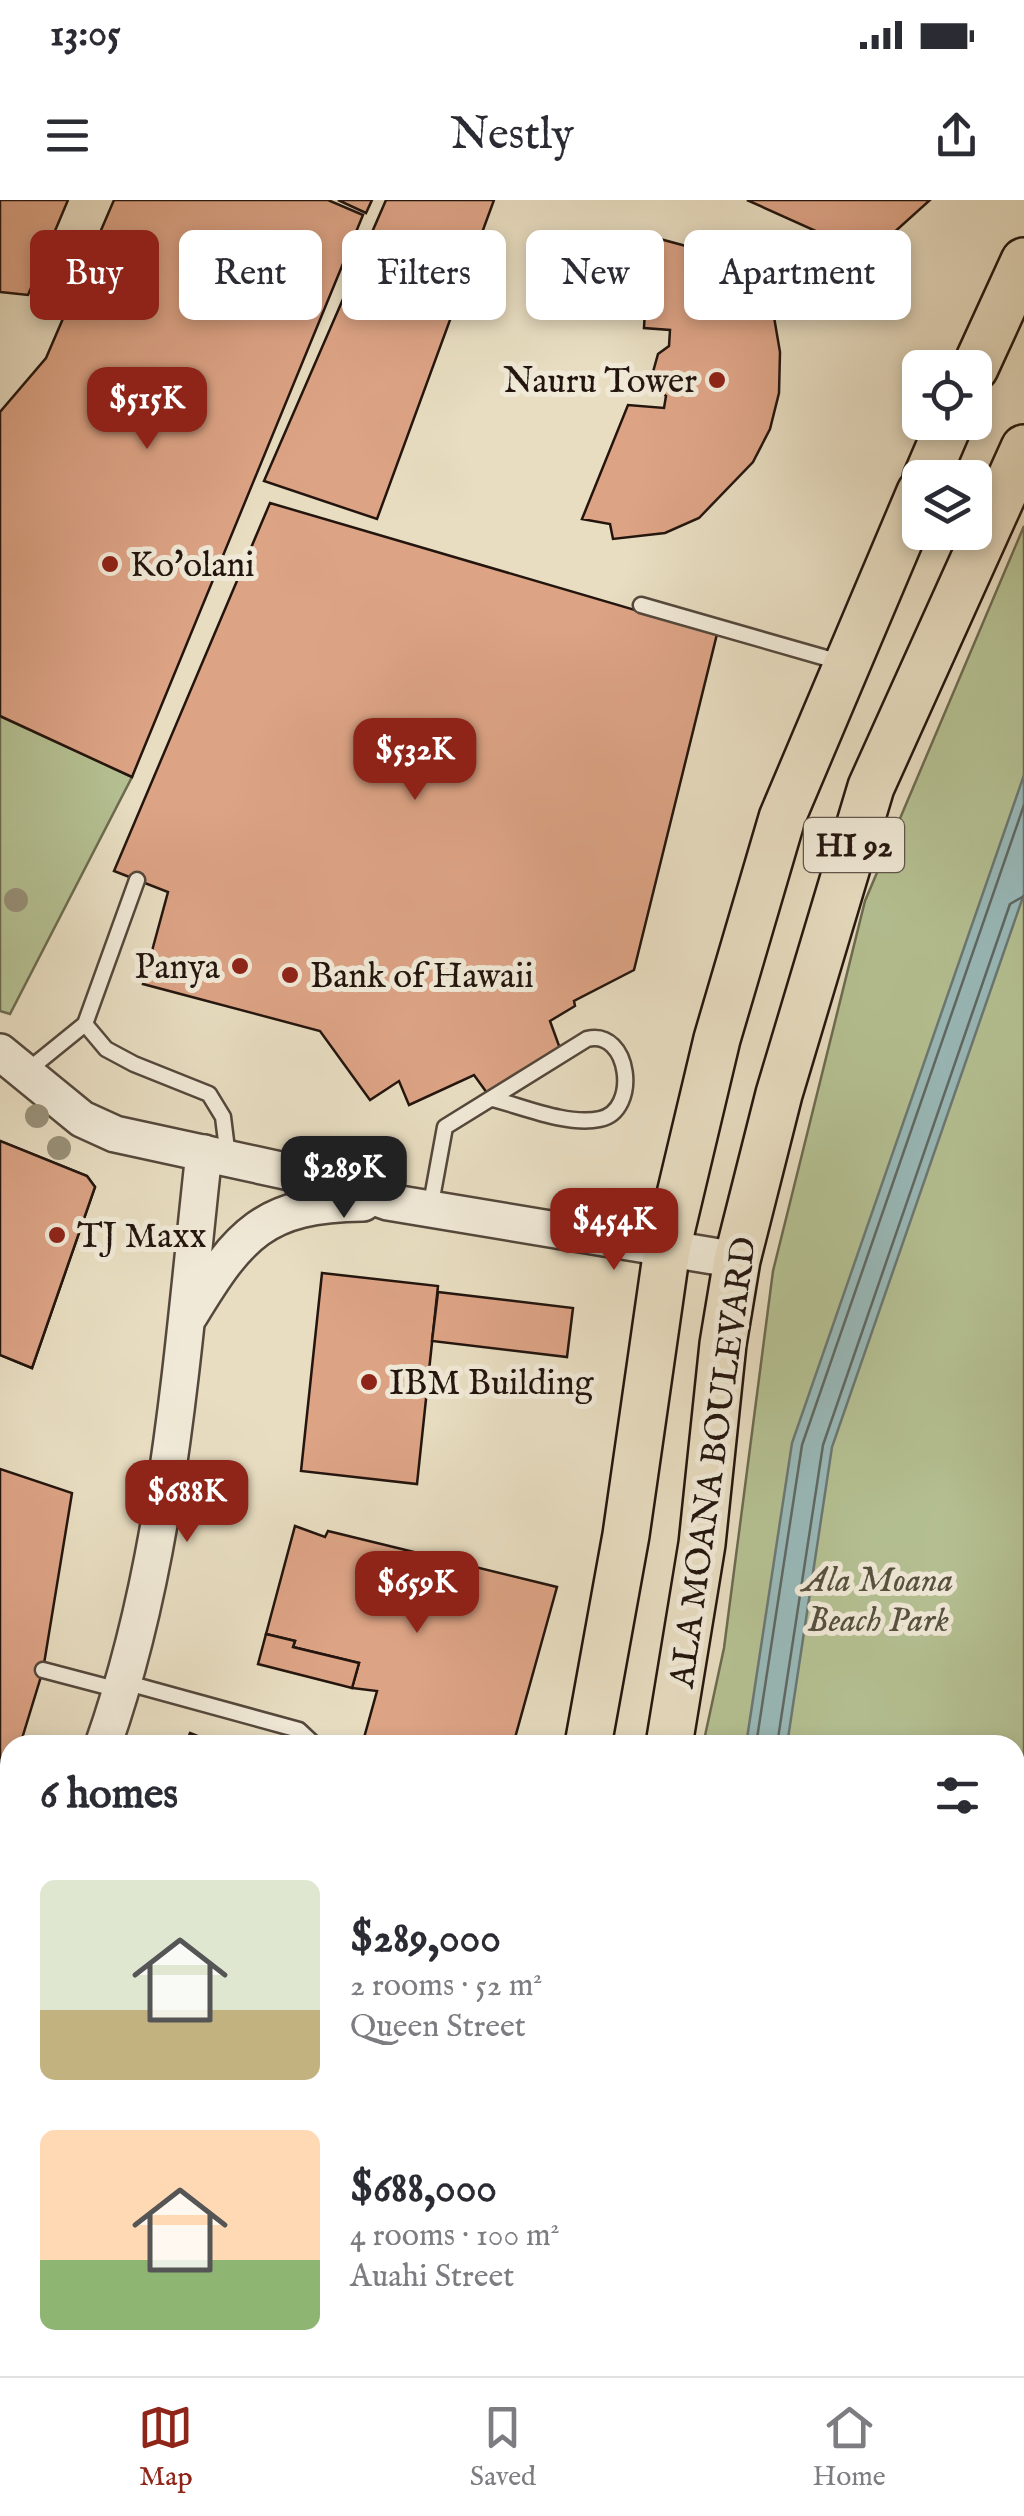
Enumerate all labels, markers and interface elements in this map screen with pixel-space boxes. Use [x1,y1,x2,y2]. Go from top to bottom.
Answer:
text: 13:05 [50,11,121,59]
text: Nestly [450,107,574,164]
icon: menu [40,108,95,163]
icon: share [929,108,984,163]
chip: Buy [30,230,159,320]
chip: Rent [179,230,322,320]
chip: Filters [342,230,506,320]
chip: New [526,230,664,320]
chip: Apartment [684,230,911,320]
map controls [902,350,992,550]
button: locate [902,350,992,440]
place label: Nauru Tower [503,360,697,405]
pin: $515K [77,367,217,452]
marker: Nauru Tower [706,369,728,391]
text: $515K [109,379,185,420]
button: layers [902,460,992,550]
place label: Ko'olani [130,544,255,589]
marker: Ko'olani [99,553,121,575]
pin: $532K [345,718,485,803]
text: $532K [375,730,455,771]
road number: HI 92 [804,818,904,872]
place label: Panya [134,946,221,991]
marker: Panya [229,955,251,977]
place label: Bank of Hawaii [310,955,534,1000]
marker: Bank of Hawaii [279,964,301,986]
pin: $289K [274,1136,414,1221]
text: $289K [303,1148,385,1189]
pin: $454K [544,1188,684,1273]
text: $454K [572,1200,656,1241]
place label: TJ Maxx [77,1215,207,1260]
marker: TJ Maxx [46,1224,68,1246]
street label: ALA MOANA BOULEVARD [660,1234,768,1692]
place label: IBM Building [389,1362,595,1407]
marker: IBM Building [358,1371,380,1393]
pin: $688K [117,1460,257,1545]
text: $688K [147,1472,227,1513]
pin: $659K [347,1551,487,1636]
park label: Ala Moana Beach Park [799,1559,953,1644]
text: $659K [377,1563,457,1604]
icon: filters [930,1768,985,1823]
text: 6 homes [40,1769,178,1822]
text: $289,000 [350,1913,501,1966]
icon: home [120,1920,240,2040]
text: 2 rooms · 52 m² [350,1966,542,2007]
text: Queen Street [350,2007,526,2048]
text: $688,000 [350,2163,497,2216]
icon: home [120,2170,240,2290]
text: 4 rooms · 100 m² [350,2216,560,2257]
text: Auahi Street [350,2257,514,2298]
tab: Map [138,2400,193,2495]
tab: Saved [470,2400,536,2495]
tab: Home [813,2400,886,2495]

